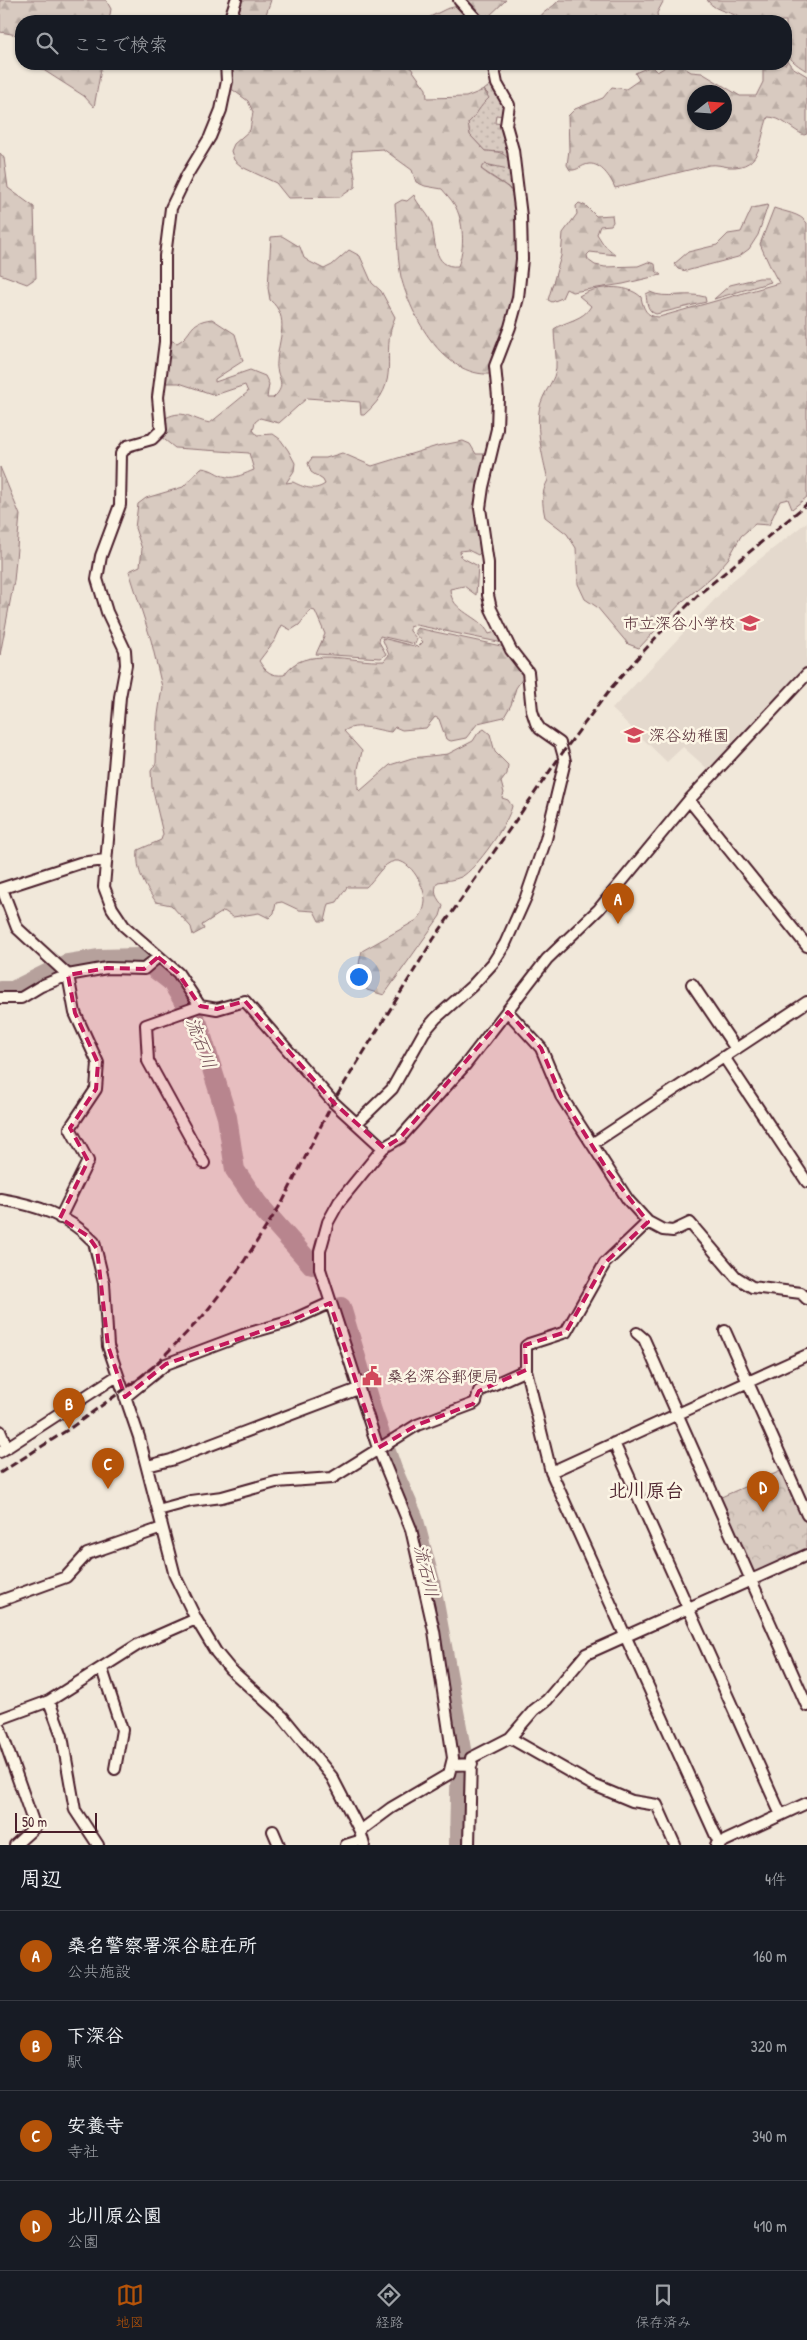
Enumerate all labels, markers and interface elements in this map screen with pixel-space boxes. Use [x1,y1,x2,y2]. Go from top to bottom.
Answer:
search box [15,15,792,70]
icon: search [33,29,61,57]
text: ここで検索 [73,31,168,57]
north arrow [687,85,732,130]
place label: 市立深谷小学校 [623,612,735,634]
school or university icon: 市立深谷小学校 [739,612,761,634]
school or university icon: 深谷幼稚園 [623,724,645,746]
place label: 深谷幼稚園 [649,724,729,746]
pin: A [602,883,634,924]
your location [346,964,372,990]
water label: 流石川 [180,1013,223,1073]
public building icon: 桑名深谷郵便局 [361,1365,383,1387]
place label: 桑名深谷郵便局 [387,1365,499,1387]
pin: B [53,1388,85,1429]
pin: C [92,1448,124,1489]
pin: D [747,1471,779,1512]
district label: 北川原台 [608,1477,684,1503]
water label: 流石川 [408,1542,445,1600]
scale bar [15,1810,98,1833]
text: 50 m [22,1812,47,1831]
text: 周辺 [20,1864,62,1893]
text: 4件 [765,1868,787,1890]
text: 桑名警察署深谷駐在所 [67,1932,257,1958]
text: A [32,1945,40,1967]
text: 160 m [753,1945,787,1967]
text: 公共施設 [67,1960,131,1982]
text: 下深谷 [67,2022,124,2048]
text: B [32,2035,40,2057]
text: 320 m [751,2035,787,2057]
text: 駅 [67,2050,83,2072]
text: 安養寺 [67,2112,124,2138]
text: C [32,2125,40,2147]
text: 340 m [752,2125,787,2147]
text: 寺社 [67,2140,99,2162]
text: 北川原公園 [67,2202,162,2228]
text: D [32,2215,40,2237]
text: 410 m [753,2215,787,2237]
text: 公園 [67,2230,99,2252]
tab: 地図 [116,2281,144,2331]
tab: 経路 [375,2281,403,2331]
tab: 保存済み [635,2281,691,2331]

